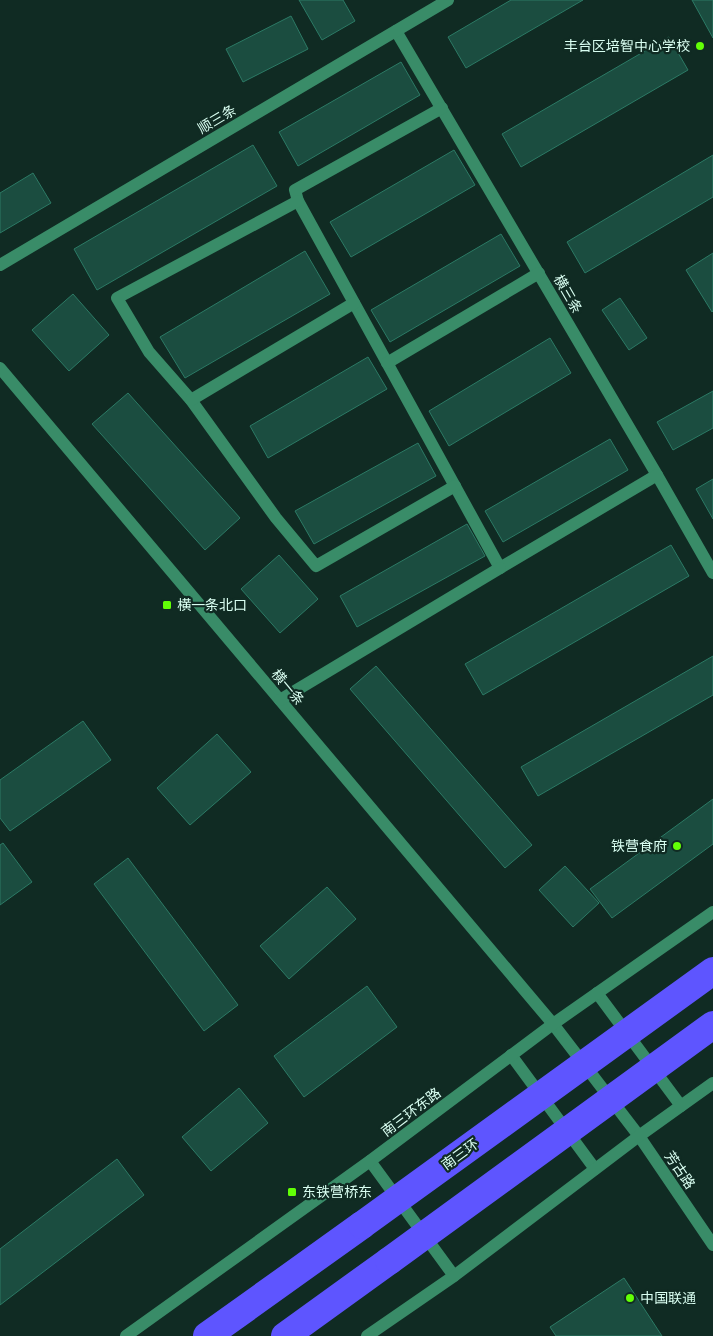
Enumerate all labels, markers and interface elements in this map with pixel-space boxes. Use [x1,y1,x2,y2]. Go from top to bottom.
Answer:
place label: 丰台区培智中心学校 [564,36,690,55]
marker: 丰台区培智中心学校 [694,40,706,52]
street label: 顺三条 [194,100,240,138]
street label: 横三条 [550,271,587,317]
place label: 横一条北口 [177,595,247,614]
marker: 横一条北口 [161,599,173,611]
street label: 横一条 [268,664,309,709]
place label: 铁营食府 [611,836,667,855]
marker: 铁营食府 [671,840,683,852]
street label: 南三环东路 [377,1083,444,1140]
street label: 南三环 [437,1134,482,1174]
street label: 芳古路 [661,1147,700,1192]
place label: 东铁营桥东 [302,1182,372,1201]
marker: 东铁营桥东 [286,1186,298,1198]
place label: 中国联通 [640,1288,696,1307]
marker: 中国联通 [624,1292,636,1304]

